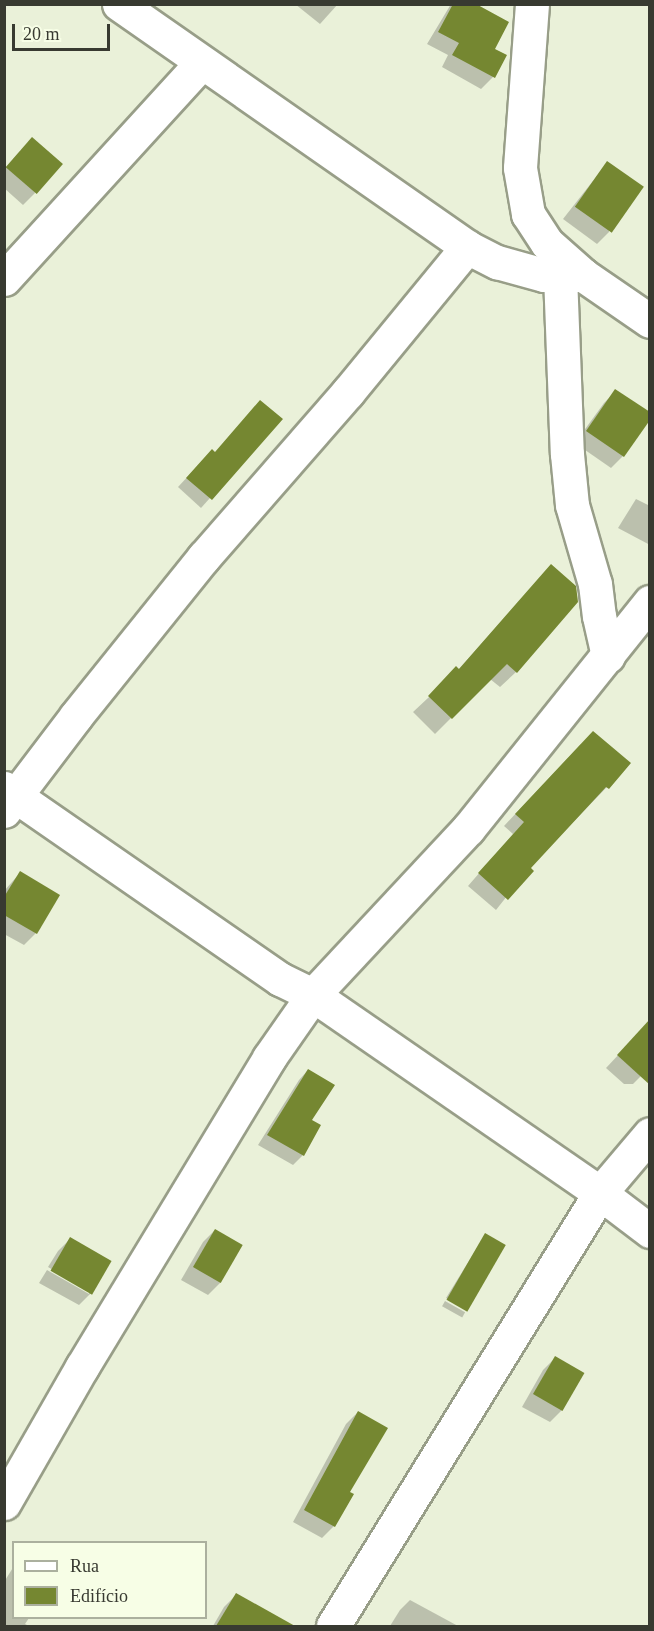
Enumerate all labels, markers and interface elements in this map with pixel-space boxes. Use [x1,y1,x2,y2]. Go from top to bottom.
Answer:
scale bar [15,12,112,50]
text: 20 m [23,24,60,44]
legend [12,1541,207,1619]
text: Rua [70,1556,99,1576]
text: Edifício [70,1586,128,1606]

